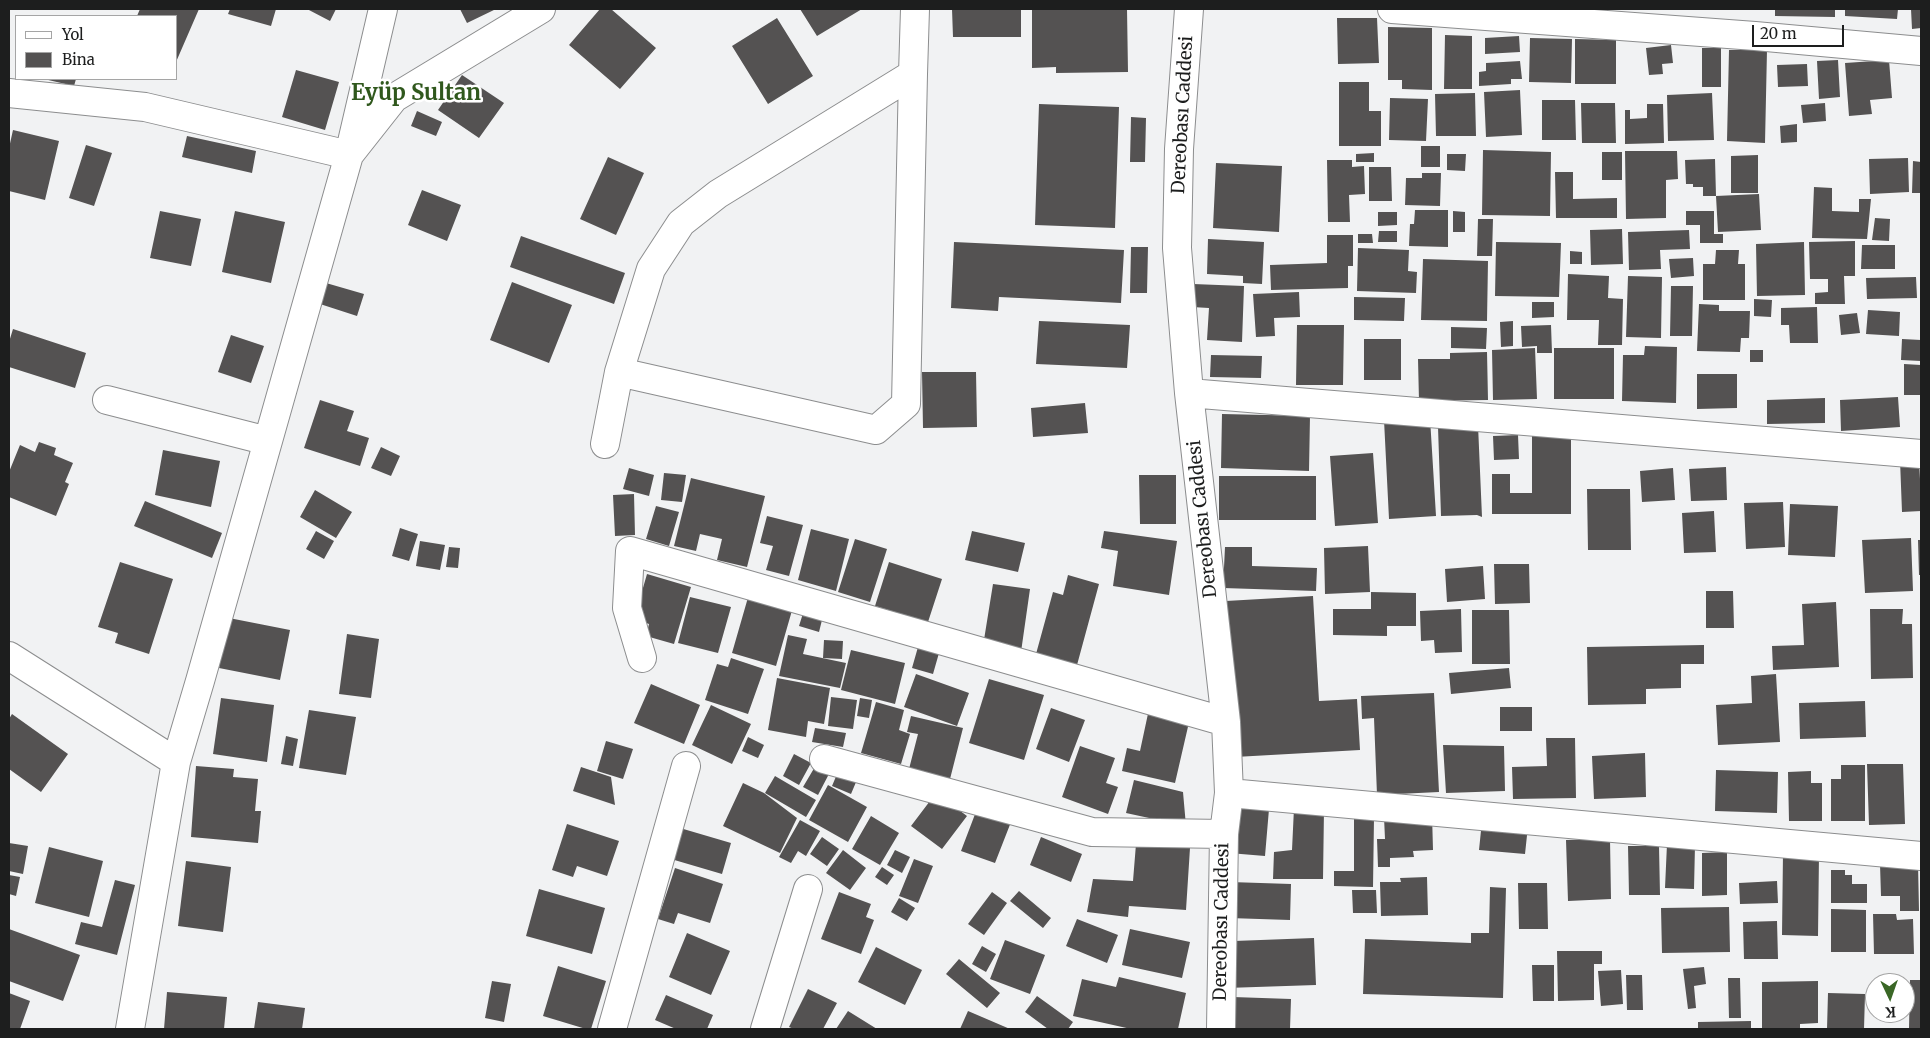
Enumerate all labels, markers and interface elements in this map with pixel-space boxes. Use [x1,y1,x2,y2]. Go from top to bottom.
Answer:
legend [15,15,178,80]
scale bar [1755,15,1848,47]
text: 20 m [1760,24,1797,43]
text: Yol [62,25,84,44]
street label: Dereobası Caddesi [1168,35,1198,195]
text: Bina [62,50,95,69]
district label: Eyüp Sultan [351,81,481,107]
street label: Dereobası Caddesi [1184,439,1222,599]
street label: Dereobası Caddesi [1210,843,1234,1001]
north arrow [1865,973,1915,1023]
text: K [1885,1003,1896,1021]

